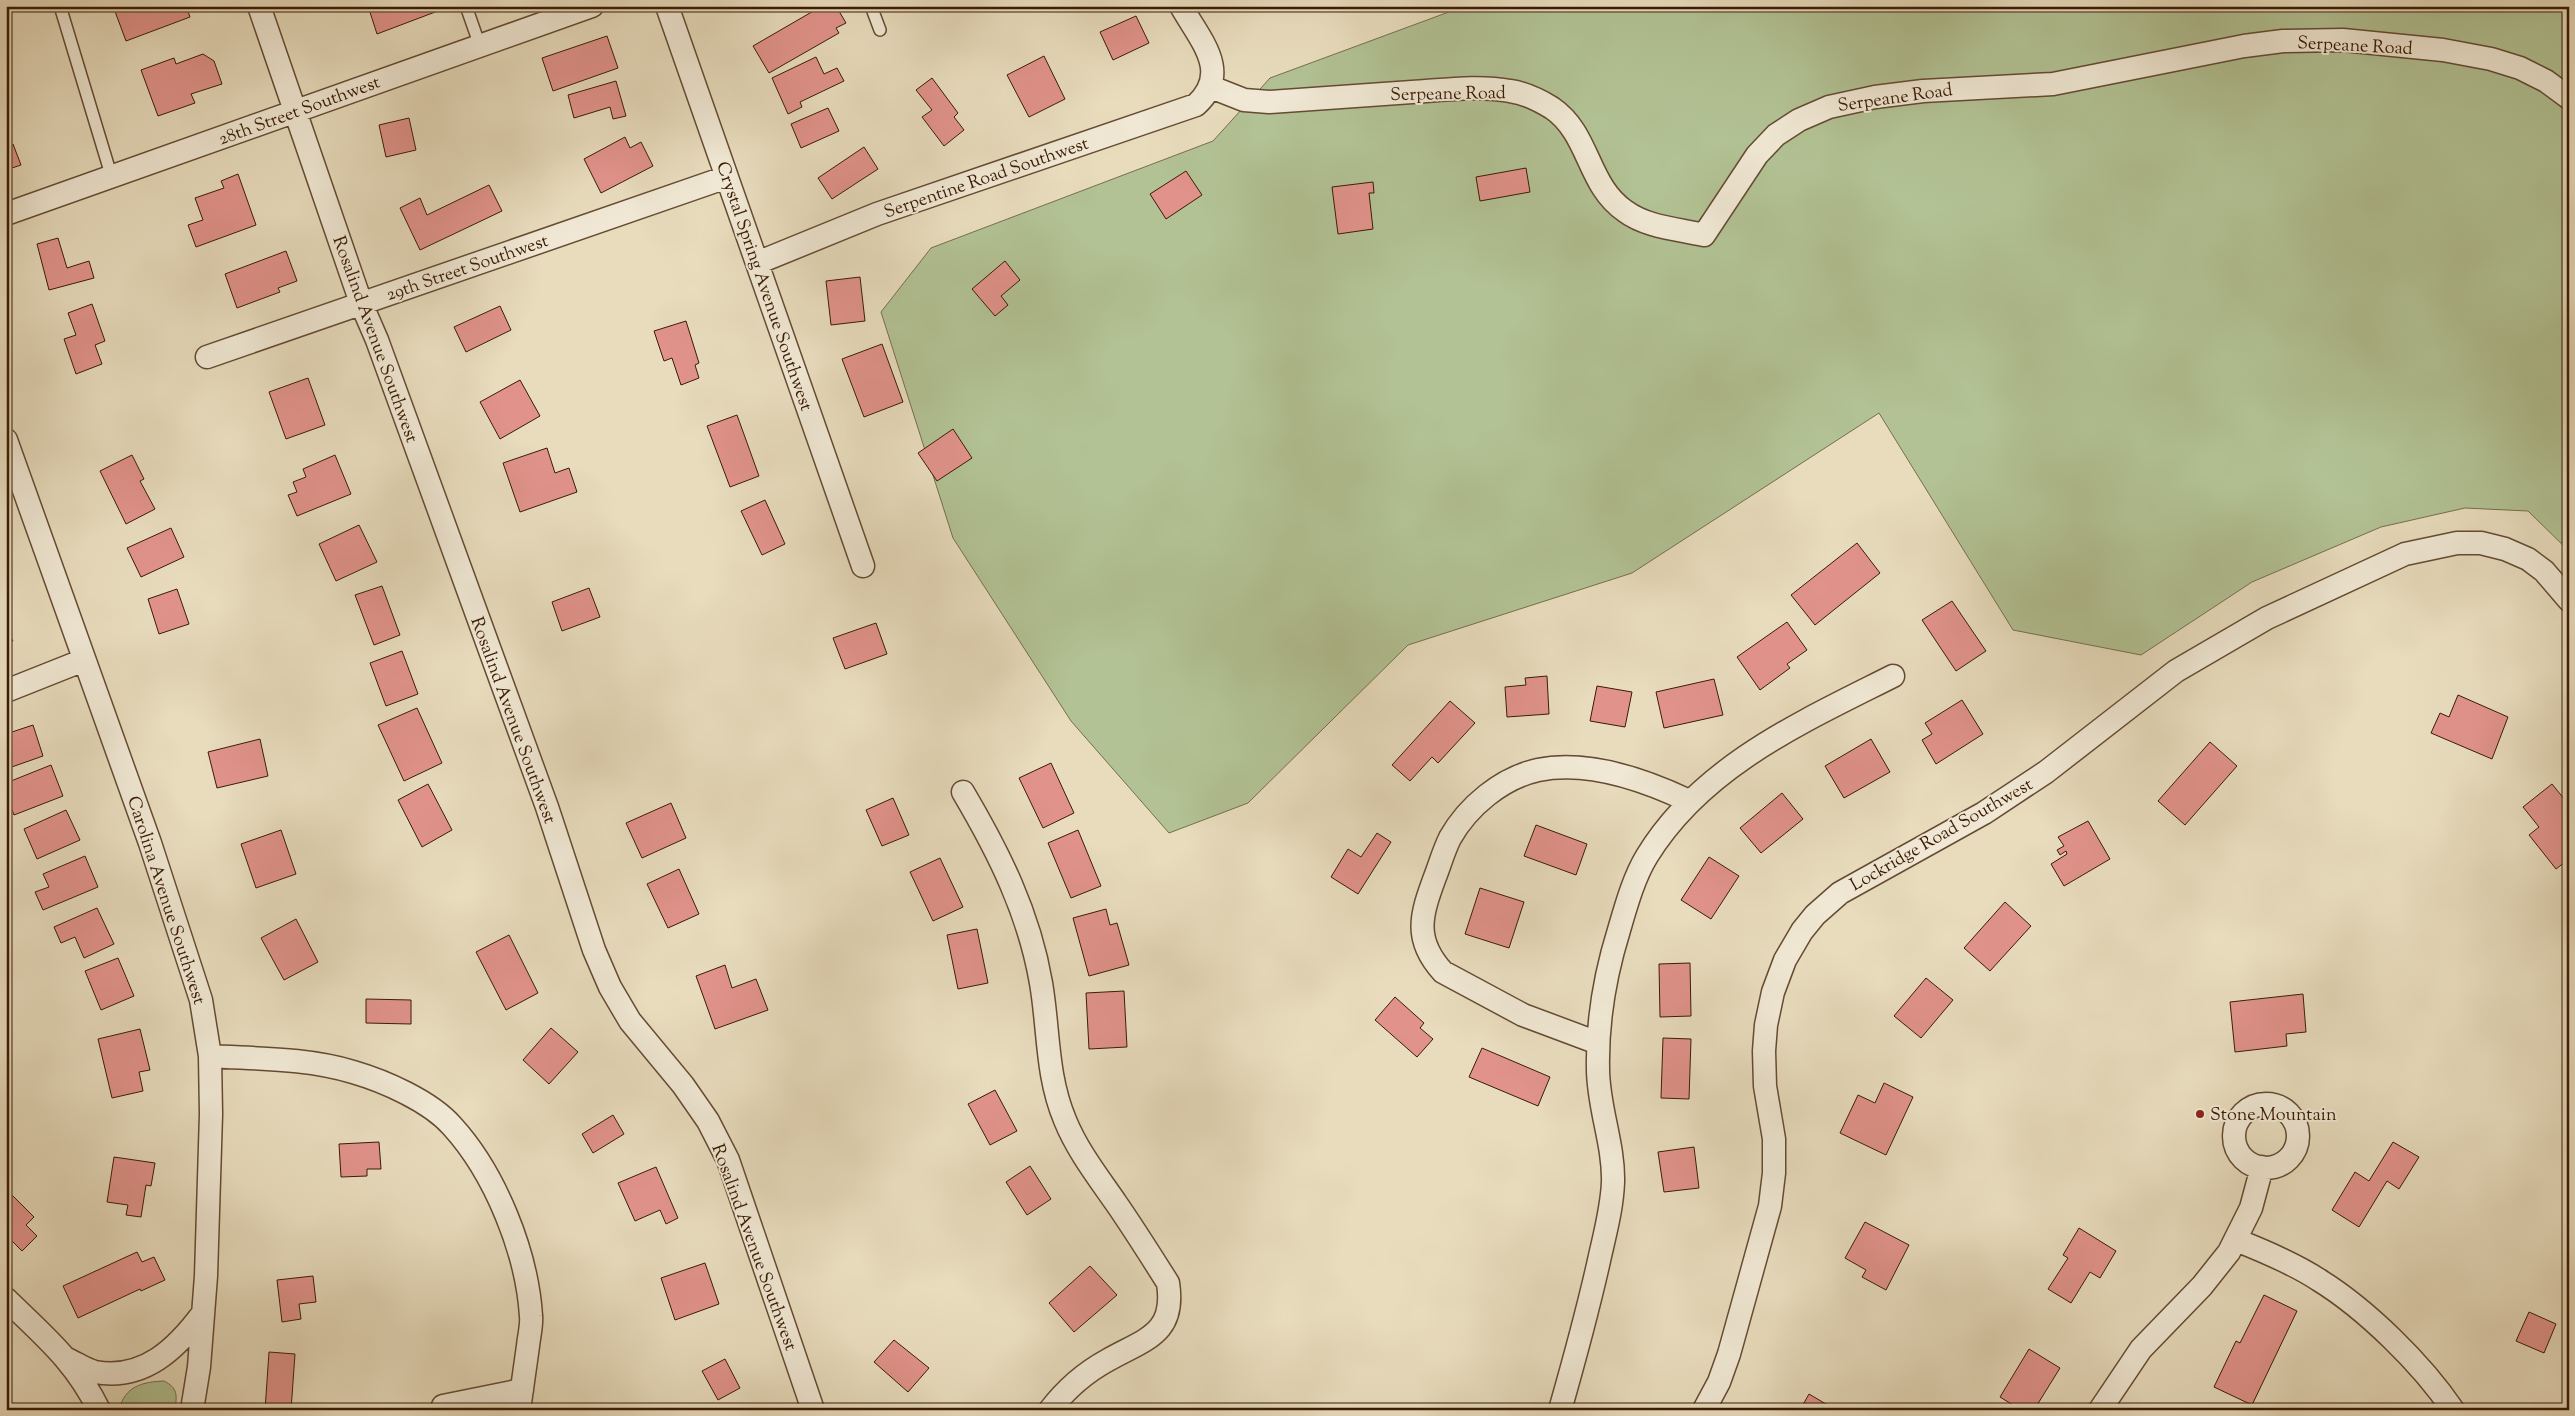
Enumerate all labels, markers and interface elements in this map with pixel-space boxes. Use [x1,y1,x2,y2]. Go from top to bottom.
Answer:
street label: Serpeane Road [2296,31,2413,63]
street label: 28th Street Southwest [215,71,384,153]
street label: Serpeane Road [1836,78,1954,120]
street label: Serpeane Road [1390,81,1506,109]
street label: Serpentine Road Southwest [881,132,1093,226]
street label: Crystal Spring Avenue Southwest [708,159,818,415]
street label: 29th Street Southwest [383,229,552,309]
street label: Rosalind Avenue Southwest [325,233,424,447]
street label: Rosalind Avenue Southwest [463,614,562,828]
street label: Lockridge Road Southwest [1846,773,2038,899]
street label: Carolina Avenue Southwest [119,793,211,1008]
place label: Stone Mountain [2210,1103,2337,1129]
marker: Stone Mountain [2194,1108,2206,1120]
street label: Rosalind Avenue Southwest [704,1141,803,1355]

